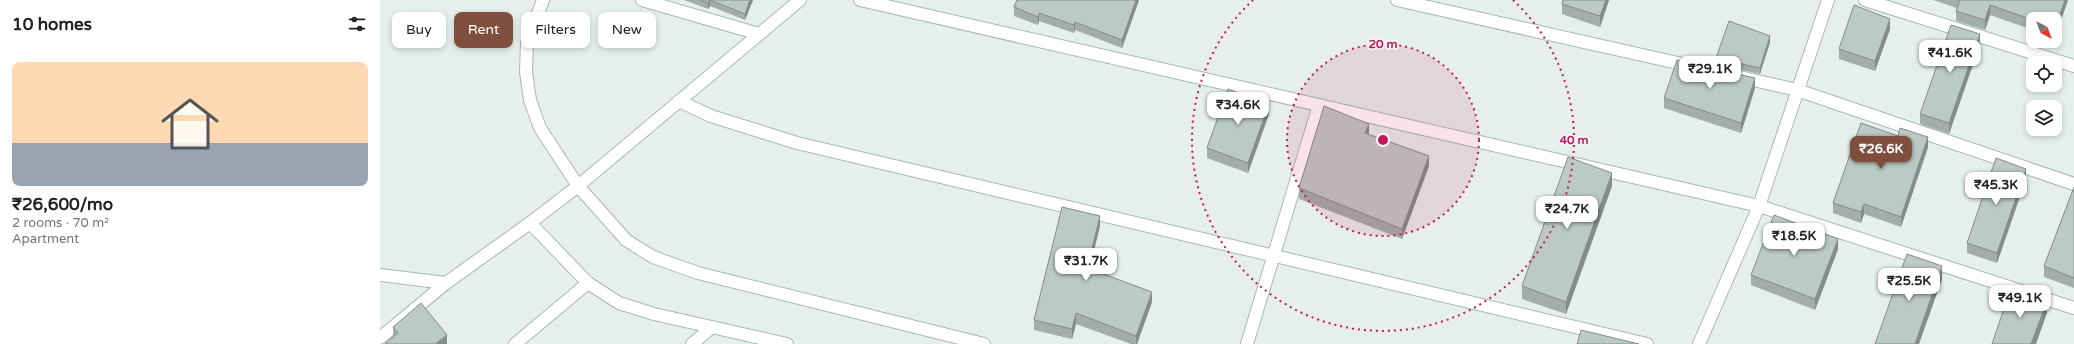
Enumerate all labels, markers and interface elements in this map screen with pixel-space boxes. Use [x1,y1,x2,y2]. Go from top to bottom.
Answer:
chip: Buy [392,12,446,48]
chip: Rent [454,12,513,48]
chip: Filters [521,12,590,48]
chip: New [598,12,656,48]
north arrow [2026,12,2062,48]
map controls [2026,12,2062,136]
icon: filters [346,13,368,35]
text: 10 homes [12,14,92,35]
text: 20 m [1368,37,1398,51]
pin: ₹41.6K [1917,40,1983,74]
text: ₹41.6K [1928,45,1972,61]
pin: ₹29.1K [1677,56,1743,90]
button: locate [2026,56,2062,92]
text: ₹29.1K [1688,61,1732,77]
icon: home [154,88,226,160]
pin: ₹34.6K [1205,92,1271,126]
text: ₹34.6K [1216,97,1260,113]
button: layers [2026,100,2062,136]
centre of rings [1376,133,1390,147]
text: 40 m [1559,133,1589,147]
pin: ₹26.6K [1848,136,1914,170]
text: ₹26.6K [1859,141,1903,157]
pin: ₹45.3K [1963,172,2029,206]
text: ₹45.3K [1974,177,2018,193]
text: ₹26,600/mo [12,194,113,215]
pin: ₹24.7K [1534,196,1600,230]
text: ₹24.7K [1545,201,1589,217]
text: 2 rooms · 70 m² [12,215,109,231]
pin: ₹18.5K [1761,223,1827,257]
text: ₹18.5K [1772,228,1816,244]
text: Apartment [12,231,79,247]
pin: ₹31.7K [1053,248,1119,282]
text: ₹31.7K [1064,253,1108,269]
pin: ₹25.5K [1876,268,1942,302]
text: ₹25.5K [1887,273,1931,289]
pin: ₹49.1K [1987,285,2053,319]
text: ₹49.1K [1998,290,2042,306]

